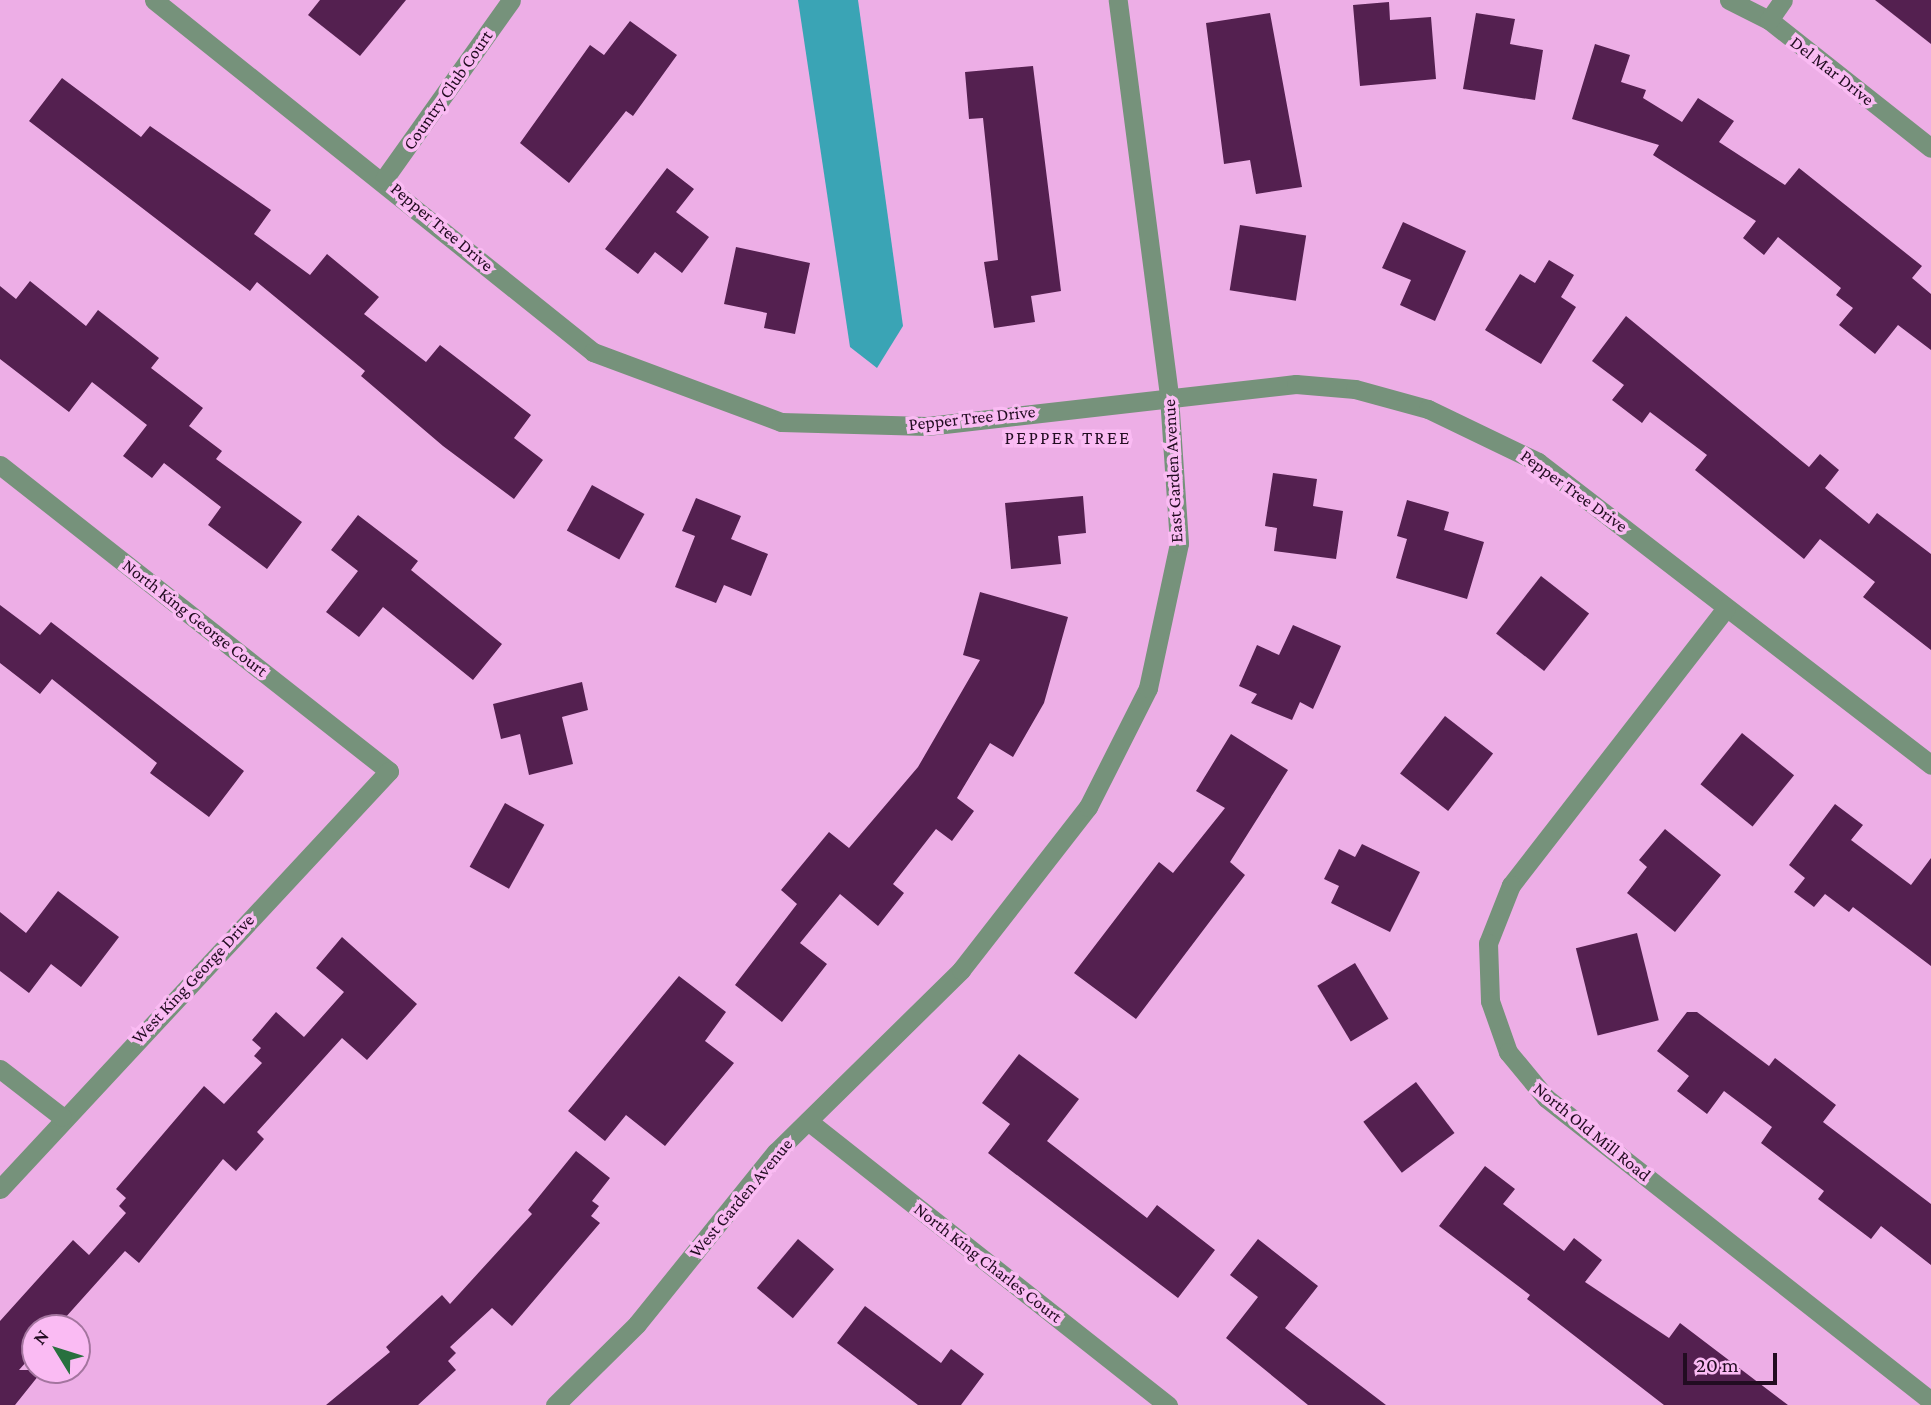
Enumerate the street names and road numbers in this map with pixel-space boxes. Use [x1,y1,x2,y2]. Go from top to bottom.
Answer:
street label: Country Club Court [399,26,497,154]
street label: Del Mar Drive [1786,32,1878,110]
street label: Pepper Tree Drive [386,178,498,276]
street label: East Garden Avenue [1158,399,1188,543]
street label: Pepper Tree Drive [908,401,1036,435]
street label: Pepper Tree Drive [1516,445,1632,537]
street label: North King George Court [118,555,272,681]
street label: West King George Drive [127,909,259,1049]
street label: North Old Mill Road [1529,1078,1655,1186]
street label: West Garden Avenue [685,1134,797,1262]
street label: North King Charles Court [910,1198,1066,1328]

